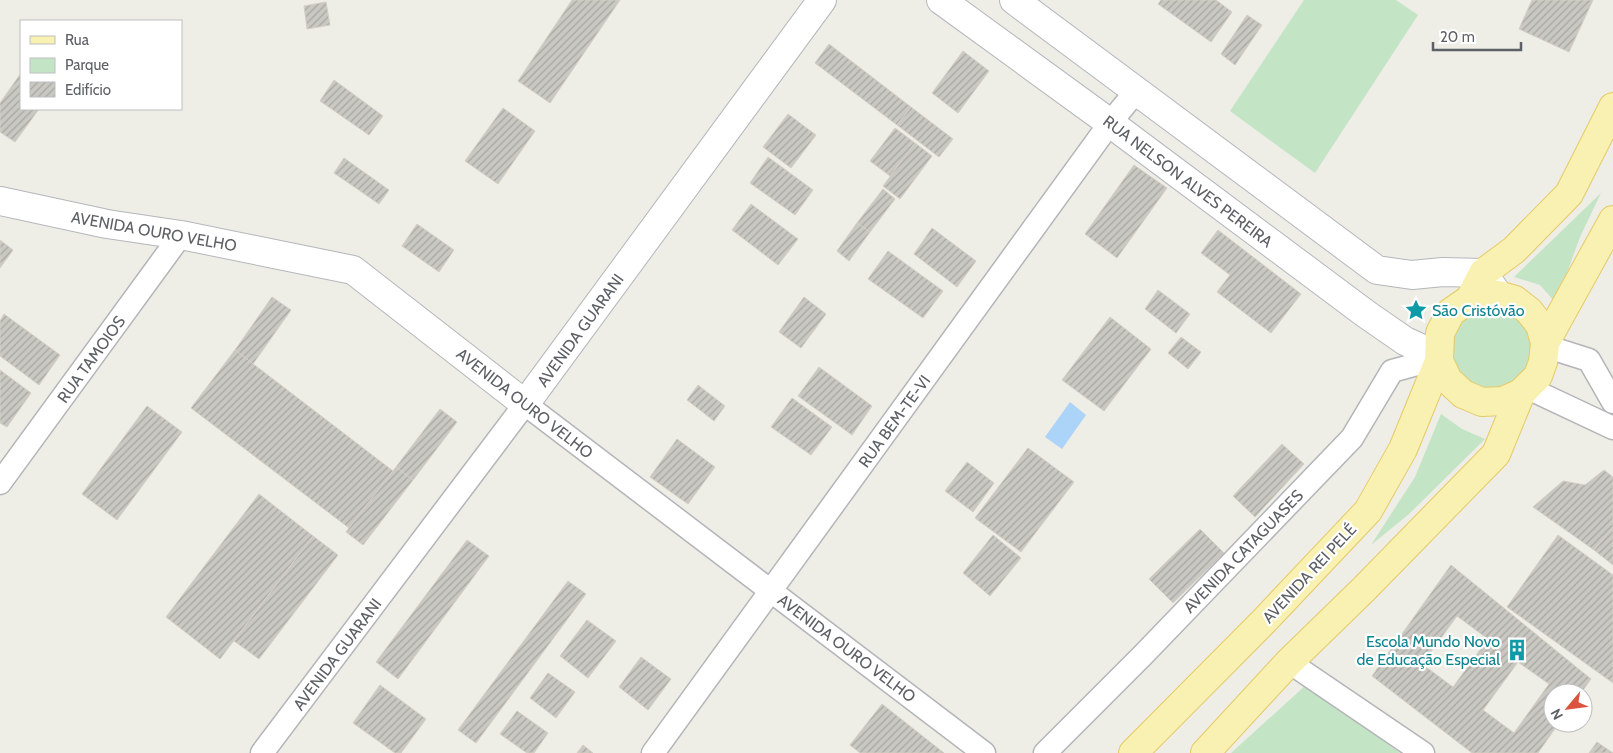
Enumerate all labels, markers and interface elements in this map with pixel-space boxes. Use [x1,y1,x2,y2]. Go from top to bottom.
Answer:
legend [20,20,182,110]
scale bar [1433,20,1520,52]
text: 20 m [1440,28,1475,46]
text: Rua [65,31,90,49]
text: Parque [65,56,109,74]
text: Edifício [65,81,111,99]
street label: RUA NELSON ALVES PEREIRA [1099,112,1276,251]
street label: AVENIDA OURO VELHO [70,208,238,255]
street label: AVENIDA GUARANI [533,270,628,390]
place icon: São Cristóvão [1403,297,1429,323]
place label: São Cristóvão [1432,301,1525,320]
street label: RUA TAMOIOS [53,312,129,407]
street label: AVENIDA OURO VELHO [453,344,597,462]
street label: RUA BEM-TE-VI [855,371,934,471]
street label: AVENIDA CATAGUASES [1180,486,1307,617]
street label: AVENIDA REI PELÉ [1258,520,1360,627]
street label: AVENIDA OURO VELHO [774,590,919,706]
street label: AVENIDA GUARANI [289,595,386,714]
place label: Escola Mundo Novo de Educação Especial [1357,632,1500,669]
building icon: Escola Mundo Novo de Educação Especial [1504,637,1530,663]
north arrow [1543,683,1593,733]
text: N [1546,706,1567,723]

